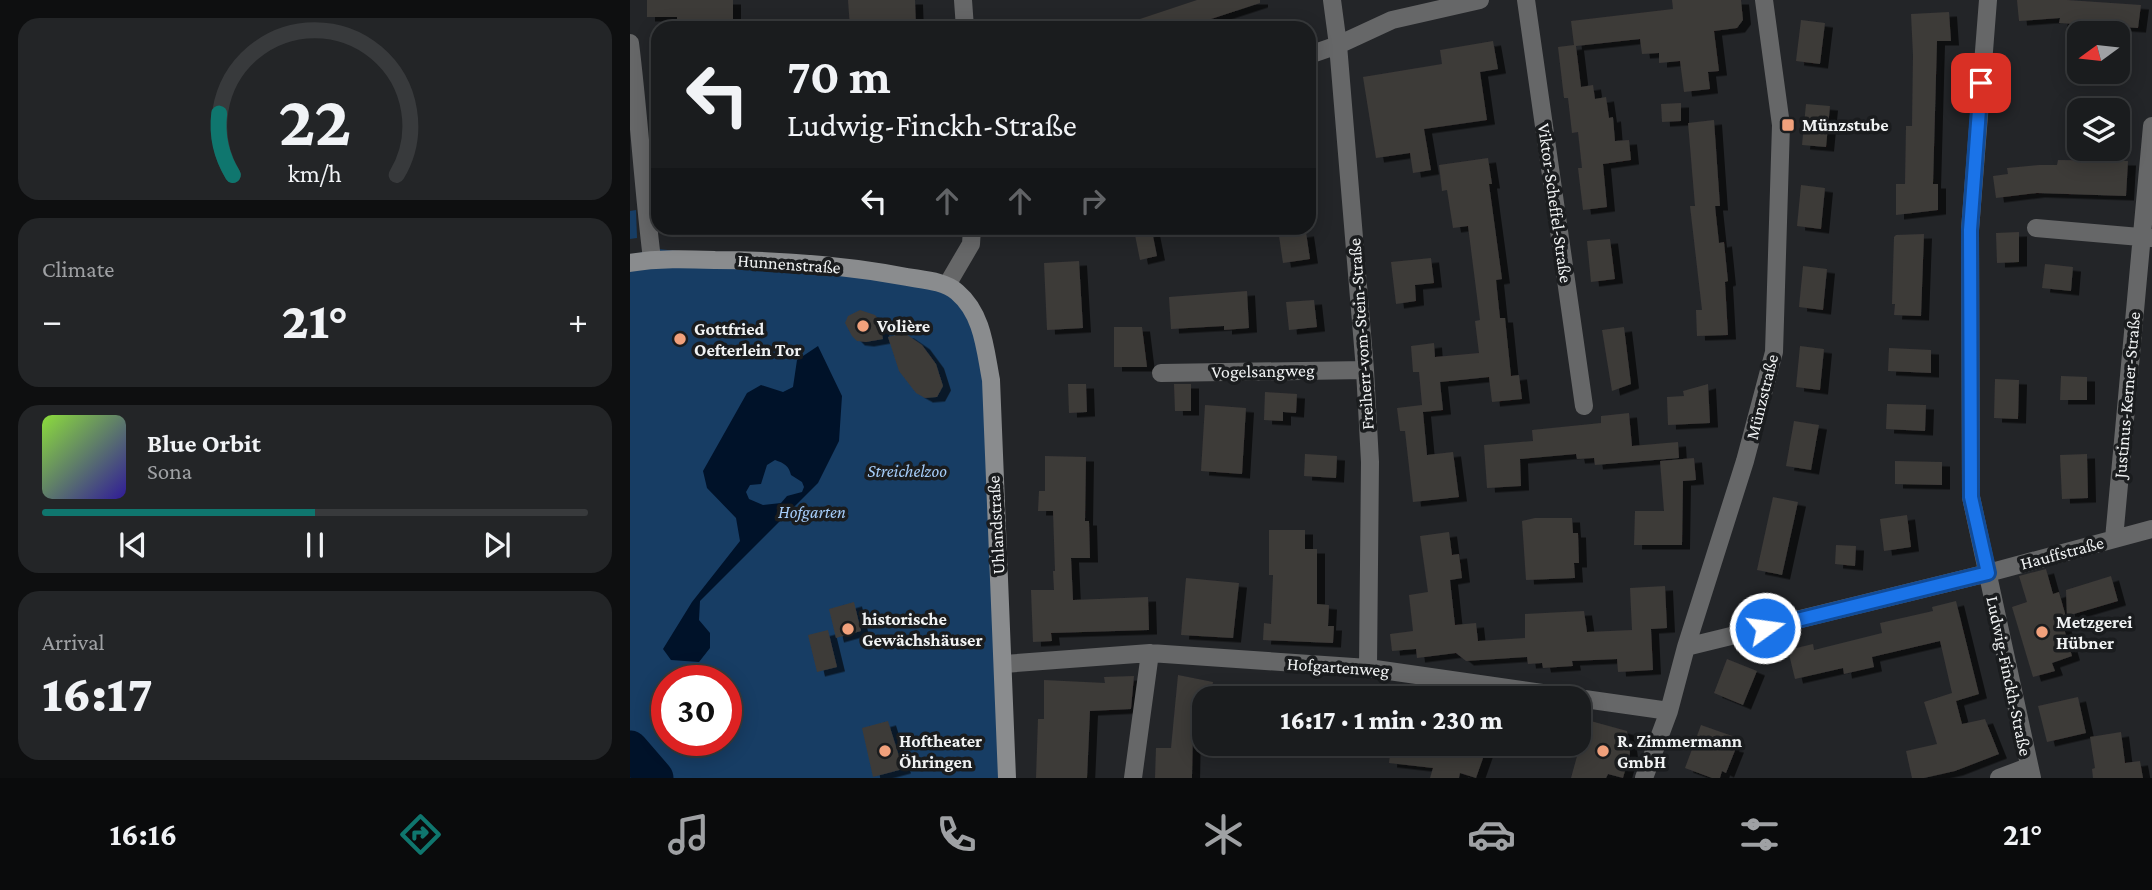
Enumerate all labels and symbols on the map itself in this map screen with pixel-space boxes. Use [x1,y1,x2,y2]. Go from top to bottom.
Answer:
north arrow [2067,21,2130,84]
pin [1951,53,2011,113]
place label: Münzstube [1802,115,1889,135]
marker: Münzstube [1780,117,1796,133]
street label: Viktor-Scheffel-Straße [1534,122,1576,284]
street label: Freiherr-vom-Stein-Straße [1344,237,1378,431]
street label: Hunnenstraße [737,250,841,278]
street label: Justinus-Kerner-Straße [2110,311,2144,481]
place label: Volière [876,316,930,336]
marker: Volière [855,318,871,334]
place label: Gottfried Oefterlein Tor [694,319,801,360]
marker: Gottfried Oefterlein Tor [672,331,688,347]
street label: Münzstraße [1742,352,1782,442]
street label: Vogelsangweg [1211,360,1315,382]
park label: Streichelzoo [867,461,947,481]
street label: Uhlandstraße [983,475,1009,575]
park label: Hofgarten [778,502,846,522]
street label: Hauffstraße [2018,532,2106,574]
position arrow [1728,591,1802,665]
street label: Ludwig-Finckh-Straße [1982,594,2036,758]
place label: historische Gewächshäuser [862,609,983,650]
place label: Metzgerei Hübner [2056,612,2133,653]
marker: historische Gewächshäuser [840,621,856,637]
marker: Metzgerei Hübner [2034,624,2050,640]
street label: Hofgartenweg [1286,653,1390,681]
speed limit sign: 30 [651,665,742,756]
place label: Hoftheater Öhringen [899,731,982,772]
place label: R. Zimmermann GmbH [1617,731,1743,772]
marker: Hoftheater Öhringen [877,743,893,759]
marker: R. Zimmermann GmbH [1595,743,1611,759]

